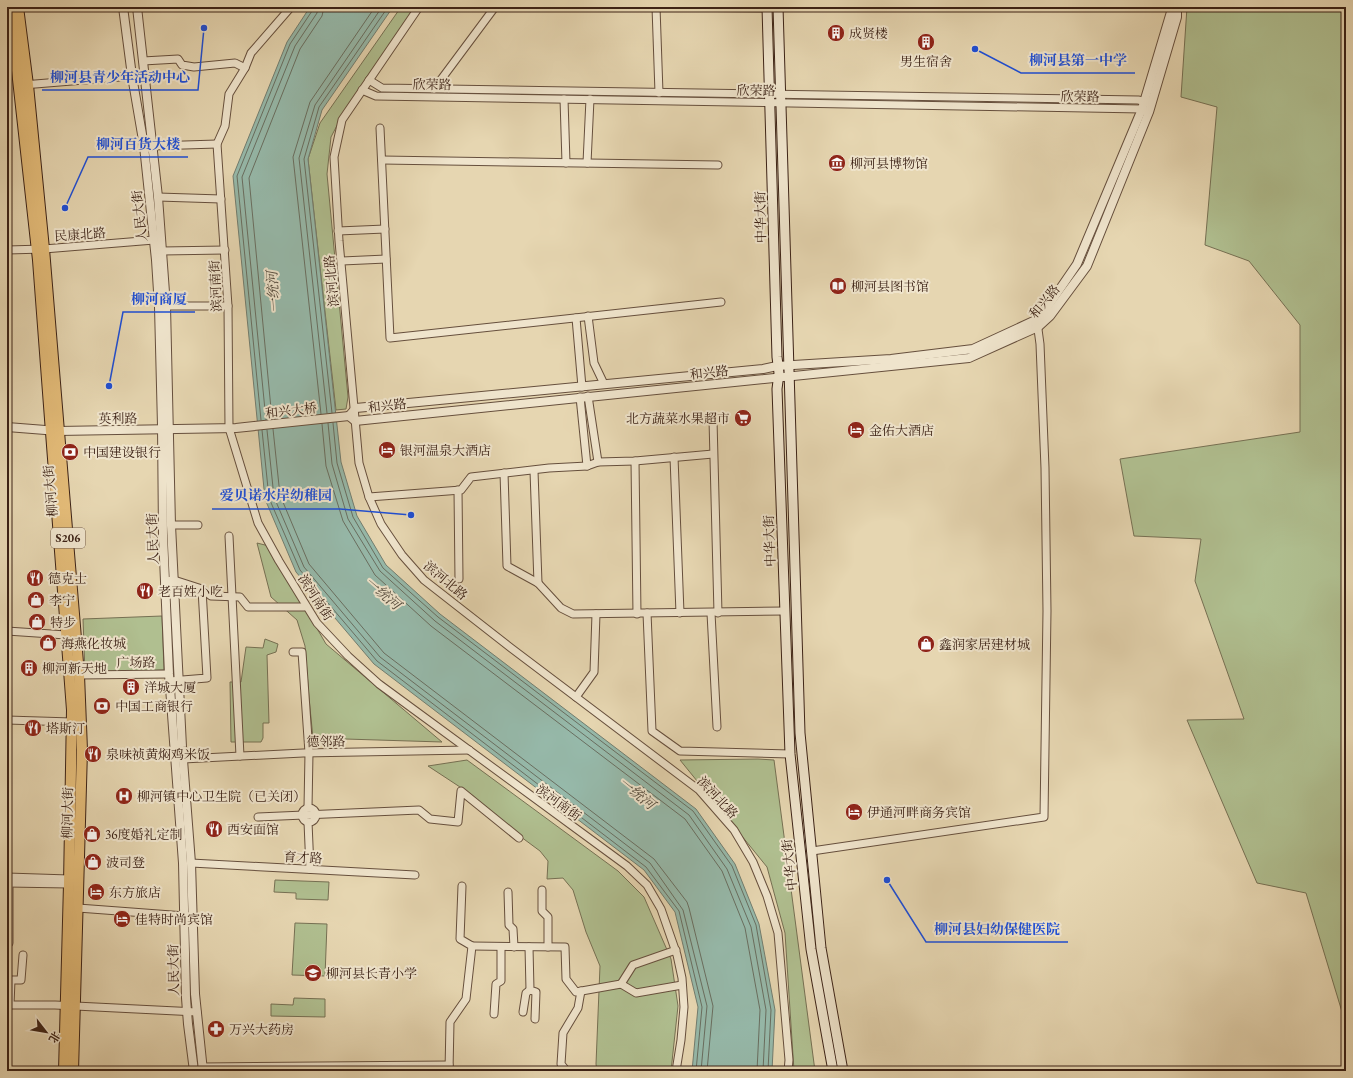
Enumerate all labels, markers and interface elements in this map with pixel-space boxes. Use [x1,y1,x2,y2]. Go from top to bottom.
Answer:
building icon: 成贤楼 [826,23,846,43]
place label: 成贤楼 [849,25,888,42]
building icon: 男生宿舍 [916,32,936,52]
callout: 柳河县第一中学 [1021,47,1135,73]
text: 柳河县第一中学 [1029,51,1127,69]
place label: 男生宿舍 [900,53,952,70]
callout: 柳河县青少年活动中心 [42,64,198,90]
text: 柳河县青少年活动中心 [50,68,190,86]
street label: 欣荣路 [412,76,452,93]
street label: 欣荣路 [736,82,776,99]
street label: 欣荣路 [1060,88,1100,105]
callout: 柳河百货大楼 [88,131,188,157]
text: 柳河百货大楼 [96,135,180,153]
museum icon: 柳河县博物馆 [827,153,847,173]
place label: 柳河县博物馆 [850,155,928,172]
street label: 人民大街 [128,189,151,243]
street label: 中华大街 [752,191,769,243]
street label: 民康北路 [53,224,107,245]
street label: 滨河北路 [321,254,342,308]
street label: 滨河南街 [206,260,225,312]
water label: 一统河 [262,267,283,314]
library icon: 柳河县图书馆 [828,276,848,296]
place label: 柳河县图书馆 [851,278,929,295]
street label: 和兴路 [1025,281,1063,322]
callout: 柳河商厦 [123,286,195,312]
text: 柳河商厦 [131,290,187,308]
street label: 和兴路 [689,362,729,383]
street label: 和兴路 [367,395,407,416]
street label: 和兴大桥 [264,399,318,422]
supermarket icon: 北方蔬菜水果超市 [733,408,753,428]
street label: 英利路 [98,410,138,427]
place label: 北方蔬菜水果超市 [626,410,730,427]
hotel icon: 金佑大酒店 [846,420,866,440]
place label: 金佑大酒店 [869,422,934,439]
hotel icon: 银河温泉大酒店 [377,440,397,460]
bank icon: 中国建设银行 [60,442,80,462]
place label: 银河温泉大酒店 [400,442,491,459]
place label: 中国建设银行 [83,444,161,461]
street label: 柳河大街 [40,464,61,518]
callout: 爱贝诺水岸幼稚园 [212,483,340,509]
text: 爱贝诺水岸幼稚园 [220,486,332,504]
street label: 人民大街 [143,513,162,565]
street label: 中华大街 [760,515,779,567]
road number: S206 [51,528,85,548]
street label: 滨河北路 [420,557,471,604]
restaurant icon: 德克士 [25,568,45,588]
place label: 德克士 [48,570,87,587]
street label: 滨河南街 [294,571,337,624]
water label: 一统河 [361,572,407,616]
restaurant icon: 老百姓小吃 [135,581,155,601]
place label: 老百姓小吃 [158,583,223,600]
shop icon: 李宁 [26,590,46,610]
place label: 李宁 [49,592,75,609]
shop icon: 特步 [27,612,47,632]
place label: 特步 [50,614,76,631]
shop icon: 海燕化妆城 [38,633,58,653]
shop icon: 鑫润家居建材城 [916,634,936,654]
place label: 海燕化妆城 [61,635,126,652]
place label: 鑫润家居建材城 [939,636,1030,653]
street label: 广场路 [116,654,156,671]
building icon: 柳河新天地 [19,658,39,678]
place label: 柳河新天地 [42,660,107,677]
building icon: 洋城大厦 [121,677,141,697]
place label: 洋城大厦 [144,679,196,696]
bank icon: 中国工商银行 [92,696,112,716]
place label: 中国工商银行 [115,698,193,715]
restaurant icon: 塔斯汀 [23,718,43,738]
place label: 塔斯汀 [46,720,85,737]
street label: 德邻路 [306,733,346,750]
restaurant icon: 泉味祯黄焖鸡米饭 [83,744,103,764]
place label: 泉味祯黄焖鸡米饭 [106,746,210,763]
water label: 一统河 [615,773,661,815]
street label: 滨河北路 [694,773,742,822]
street label: 滨河南街 [533,780,585,825]
hospital icon: 柳河镇中心卫生院（已关闭） [114,786,134,806]
street label: 柳河大街 [59,787,76,839]
place label: 柳河镇中心卫生院（已关闭） [137,788,306,805]
hotel icon: 伊通河畔商务宾馆 [844,802,864,822]
place label: 伊通河畔商务宾馆 [867,804,971,821]
restaurant icon: 西安面馆 [204,819,224,839]
place label: 西安面馆 [227,821,279,838]
shop icon: 36度婚礼定制 [82,824,102,844]
place label: 36度婚礼定制 [105,826,182,843]
street label: 中华大街 [778,838,801,892]
street label: 育才路 [283,848,323,867]
shop icon: 波司登 [83,852,103,872]
place label: 波司登 [106,854,145,871]
hotel icon: 东方旅店 [86,882,106,902]
place label: 东方旅店 [109,884,161,901]
hotel icon: 佳特时尚宾馆 [112,909,132,929]
place label: 佳特时尚宾馆 [135,911,213,928]
callout: 柳河县妇幼保健医院 [926,916,1068,942]
text: 柳河县妇幼保健医院 [934,920,1060,938]
street label: 人民大街 [165,944,182,996]
school or university icon: 柳河县长青小学 [303,963,323,983]
place label: 柳河县长青小学 [326,965,417,982]
north arrow [26,1012,66,1052]
pharmacy icon: 万兴大药房 [206,1019,226,1039]
place label: 万兴大药房 [229,1021,294,1038]
text: 北 [46,1029,63,1045]

